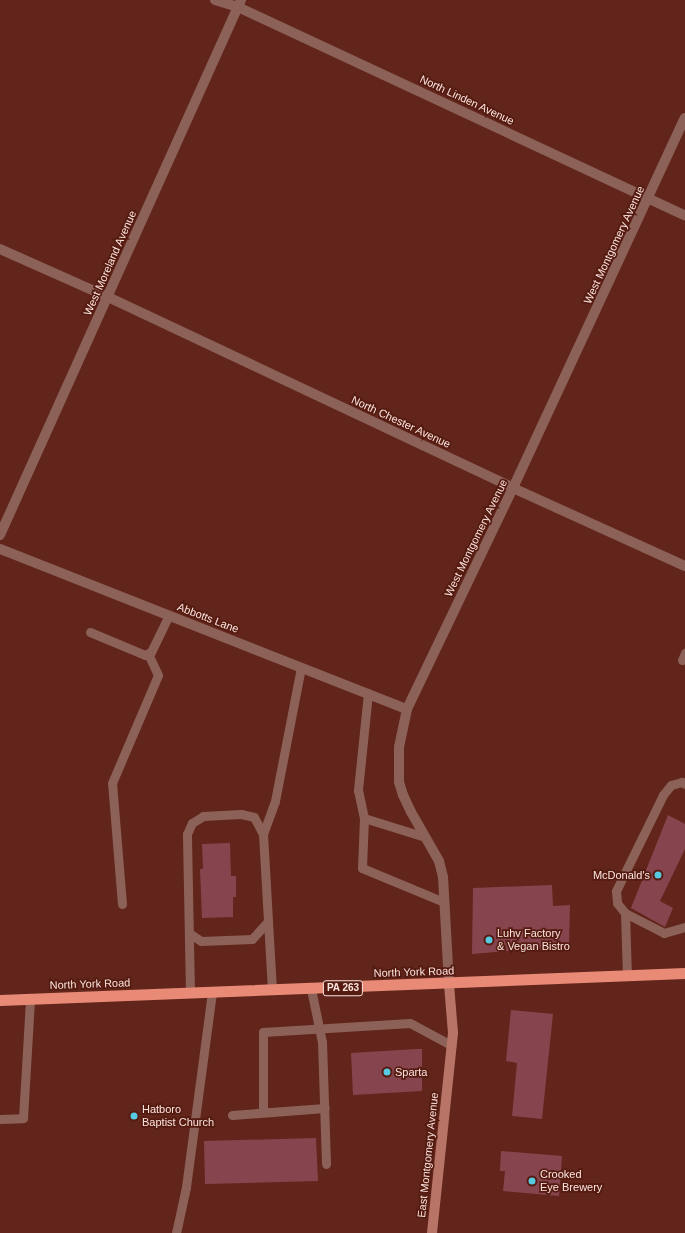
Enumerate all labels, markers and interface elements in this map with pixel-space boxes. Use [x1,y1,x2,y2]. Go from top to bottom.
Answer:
street label: North Linden Avenue [417,72,517,128]
street label: West Montgomery Avenue [581,184,647,306]
street label: West Moreland Avenue [81,208,139,318]
street label: North Chester Avenue [349,393,453,451]
street label: West Montgomery Avenue [442,477,510,599]
street label: Abbotts Lane [175,600,241,636]
place label: McDonald's [593,868,650,882]
marker: McDonald's [653,870,663,880]
place label: Luhv Factory & Vegan Bistro [497,927,570,953]
marker: Luhv Factory & Vegan Bistro [484,935,494,945]
street label: North York Road [373,964,455,980]
street label: North York Road [49,976,131,992]
road number: PA 263 [322,980,364,996]
place label: Sparta [395,1065,427,1079]
marker: Sparta [382,1067,392,1077]
street label: East Montgomery Avenue [415,1091,441,1219]
place label: Hatboro Baptist Church [142,1103,214,1129]
marker: Hatboro Baptist Church [129,1111,139,1121]
place label: Crooked Eye Brewery [540,1168,602,1194]
marker: Crooked Eye Brewery [527,1176,537,1186]

